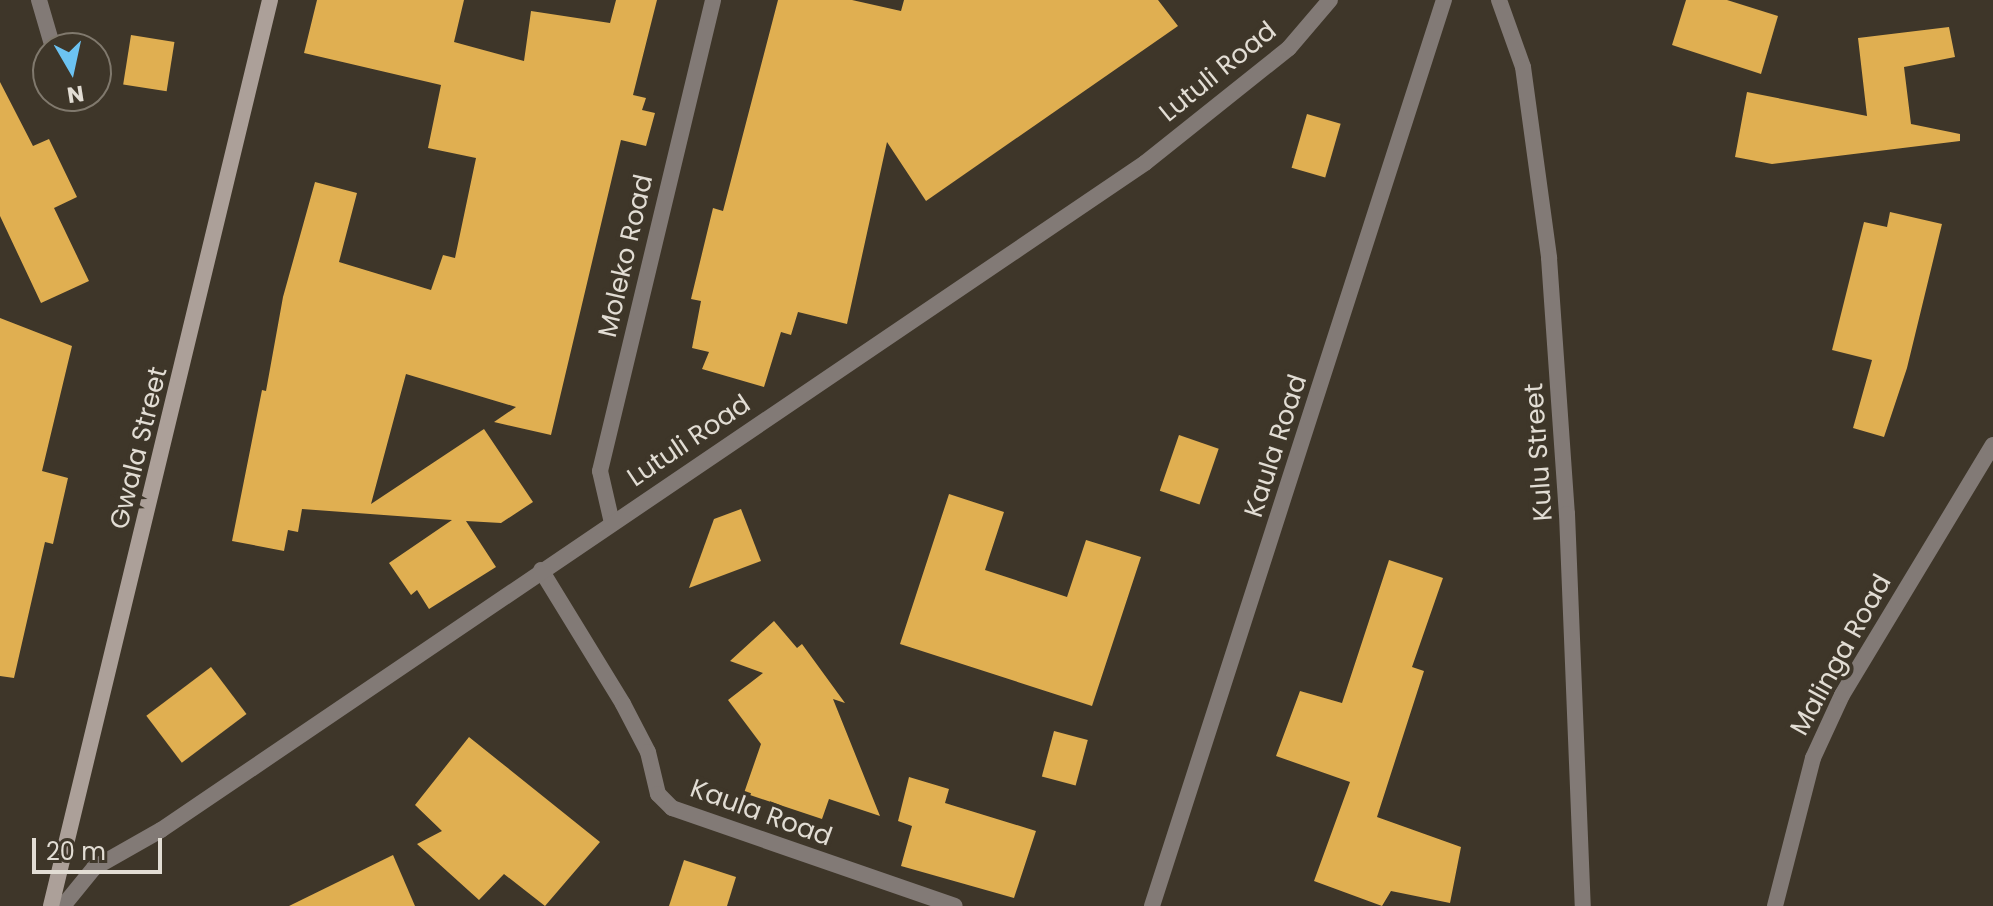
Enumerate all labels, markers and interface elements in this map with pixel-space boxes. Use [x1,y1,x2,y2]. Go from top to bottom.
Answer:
street label: Lutuli Road [1153,15,1283,129]
north arrow [32,32,112,112]
text: N [65,78,86,111]
street label: Moleko Road [592,172,660,340]
street label: Gwala Street [104,364,174,532]
street label: Kaula Road [1238,371,1314,521]
street label: Kulu Street [1519,382,1559,522]
street label: Lutuli Road [622,389,756,493]
street label: Malinga Road [1784,569,1898,741]
street label: Kaula Road [686,773,836,853]
scale bar [36,822,166,872]
text: 20 m [46,835,106,868]

